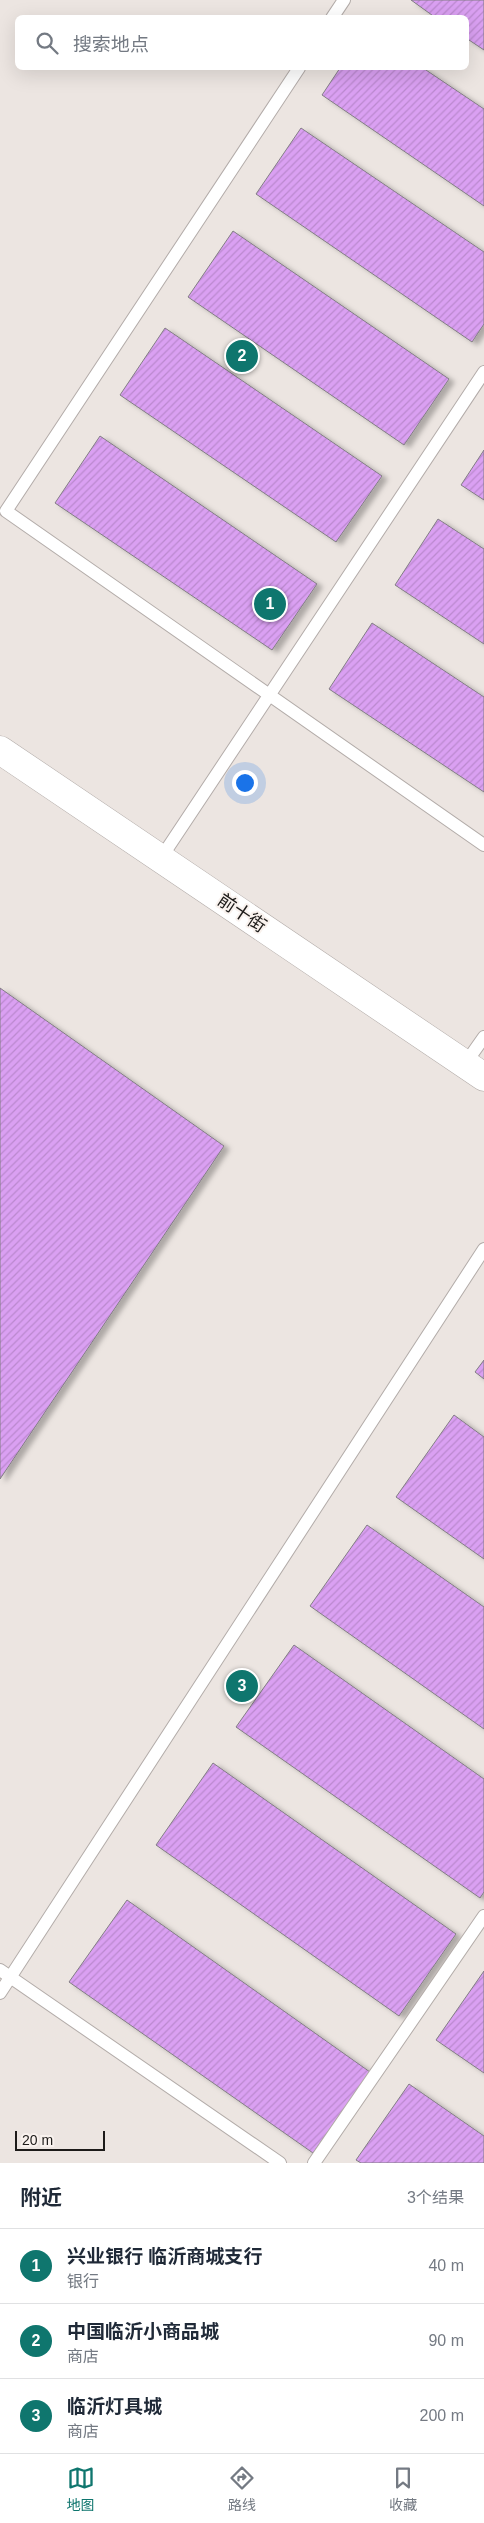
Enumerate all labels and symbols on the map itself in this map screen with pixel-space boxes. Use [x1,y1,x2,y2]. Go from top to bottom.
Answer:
pin: 2 [226,337,258,375]
pin: 1 [254,585,286,623]
your location [232,770,258,796]
street label: 前十街 [214,890,270,936]
pin: 3 [226,1667,258,1705]
scale bar [15,2128,105,2151]

